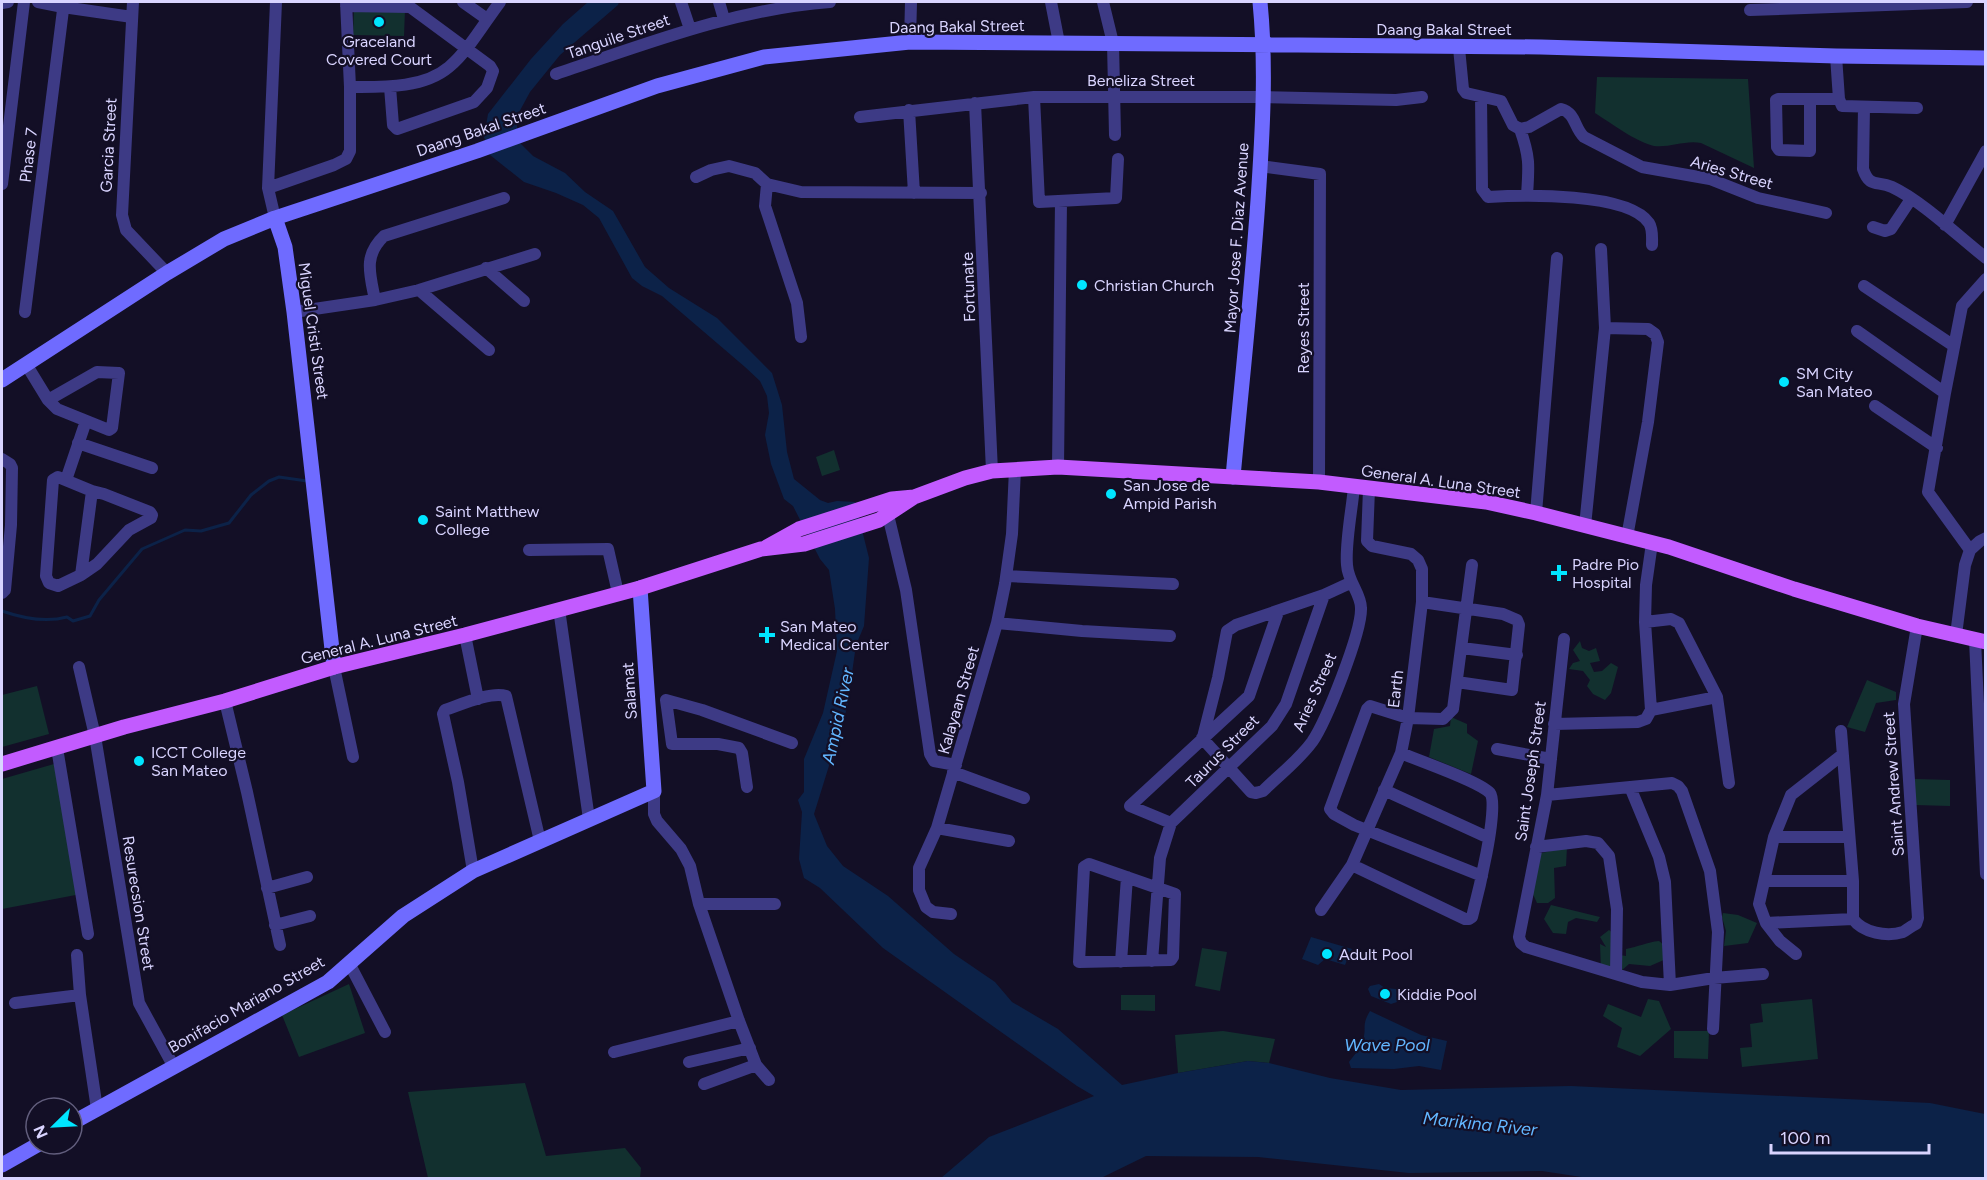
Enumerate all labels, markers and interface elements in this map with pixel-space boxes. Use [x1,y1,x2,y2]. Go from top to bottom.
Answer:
street label: Tanguile Street [564,10,672,63]
marker: Graceland Covered Court [372,15,386,29]
street label: Daang Bakal Street [889,16,1025,37]
street label: Daang Bakal Street [1376,20,1512,39]
place label: Graceland Covered Court [326,32,432,69]
street label: Beneliza Street [1087,71,1195,90]
street label: Garcia Street [97,97,120,193]
street label: Daang Bakal Street [414,98,548,161]
street label: Phase 7 [16,126,41,184]
street label: Mayor Jose F. Diaz Avenue [1220,142,1253,334]
street label: Aries Street [1688,152,1775,193]
street label: Fortunate [958,251,979,322]
street label: Miguel Cristi Street [294,261,333,401]
place label: Christian Church [1094,276,1214,295]
marker: Christian Church [1075,278,1089,292]
street label: Reyes Street [1294,282,1313,374]
place label: SM City San Mateo [1796,364,1873,401]
marker: SM City San Mateo [1777,375,1791,389]
street label: General A. Luna Street [1360,461,1522,502]
place label: San Jose de Ampid Parish [1123,476,1217,513]
marker: San Jose de Ampid Parish [1104,487,1118,501]
place label: Saint Matthew College [435,502,540,539]
marker: Saint Matthew College [416,513,430,527]
place label: Padre Pio Hospital [1572,555,1639,592]
marker: Padre Pio Hospital [1550,564,1568,582]
street label: General A. Luna Street [299,611,459,668]
place label: San Mateo Medical Center [780,617,890,654]
marker: San Mateo Medical Center [758,626,776,644]
street label: Kalayaan Street [934,644,983,756]
street label: Aries Street [1289,650,1340,735]
street label: Salamat [618,662,641,720]
water label: Ampid River [817,665,859,767]
street label: Earth [1384,669,1407,709]
street label: Saint Joseph Street [1511,700,1550,842]
street label: Taurus Street [1182,711,1263,792]
street label: Saint Andrew Street [1879,711,1908,857]
place label: ICCT College San Mateo [151,743,246,780]
marker: ICCT College San Mateo [132,754,146,768]
street label: Resurecsion Street [118,834,159,972]
place label: Adult Pool [1339,945,1413,964]
marker: Adult Pool [1320,947,1334,961]
street label: Bonifacio Mariano Street [165,952,328,1057]
place label: Kiddie Pool [1397,985,1477,1004]
marker: Kiddie Pool [1378,987,1392,1001]
water label: Wave Pool [1344,1034,1431,1056]
north arrow [24,1096,84,1156]
water label: Marikina River [1422,1107,1539,1141]
scale bar [1771,1117,1928,1155]
text: N [30,1122,52,1141]
text: 100 m [1780,1127,1830,1149]

